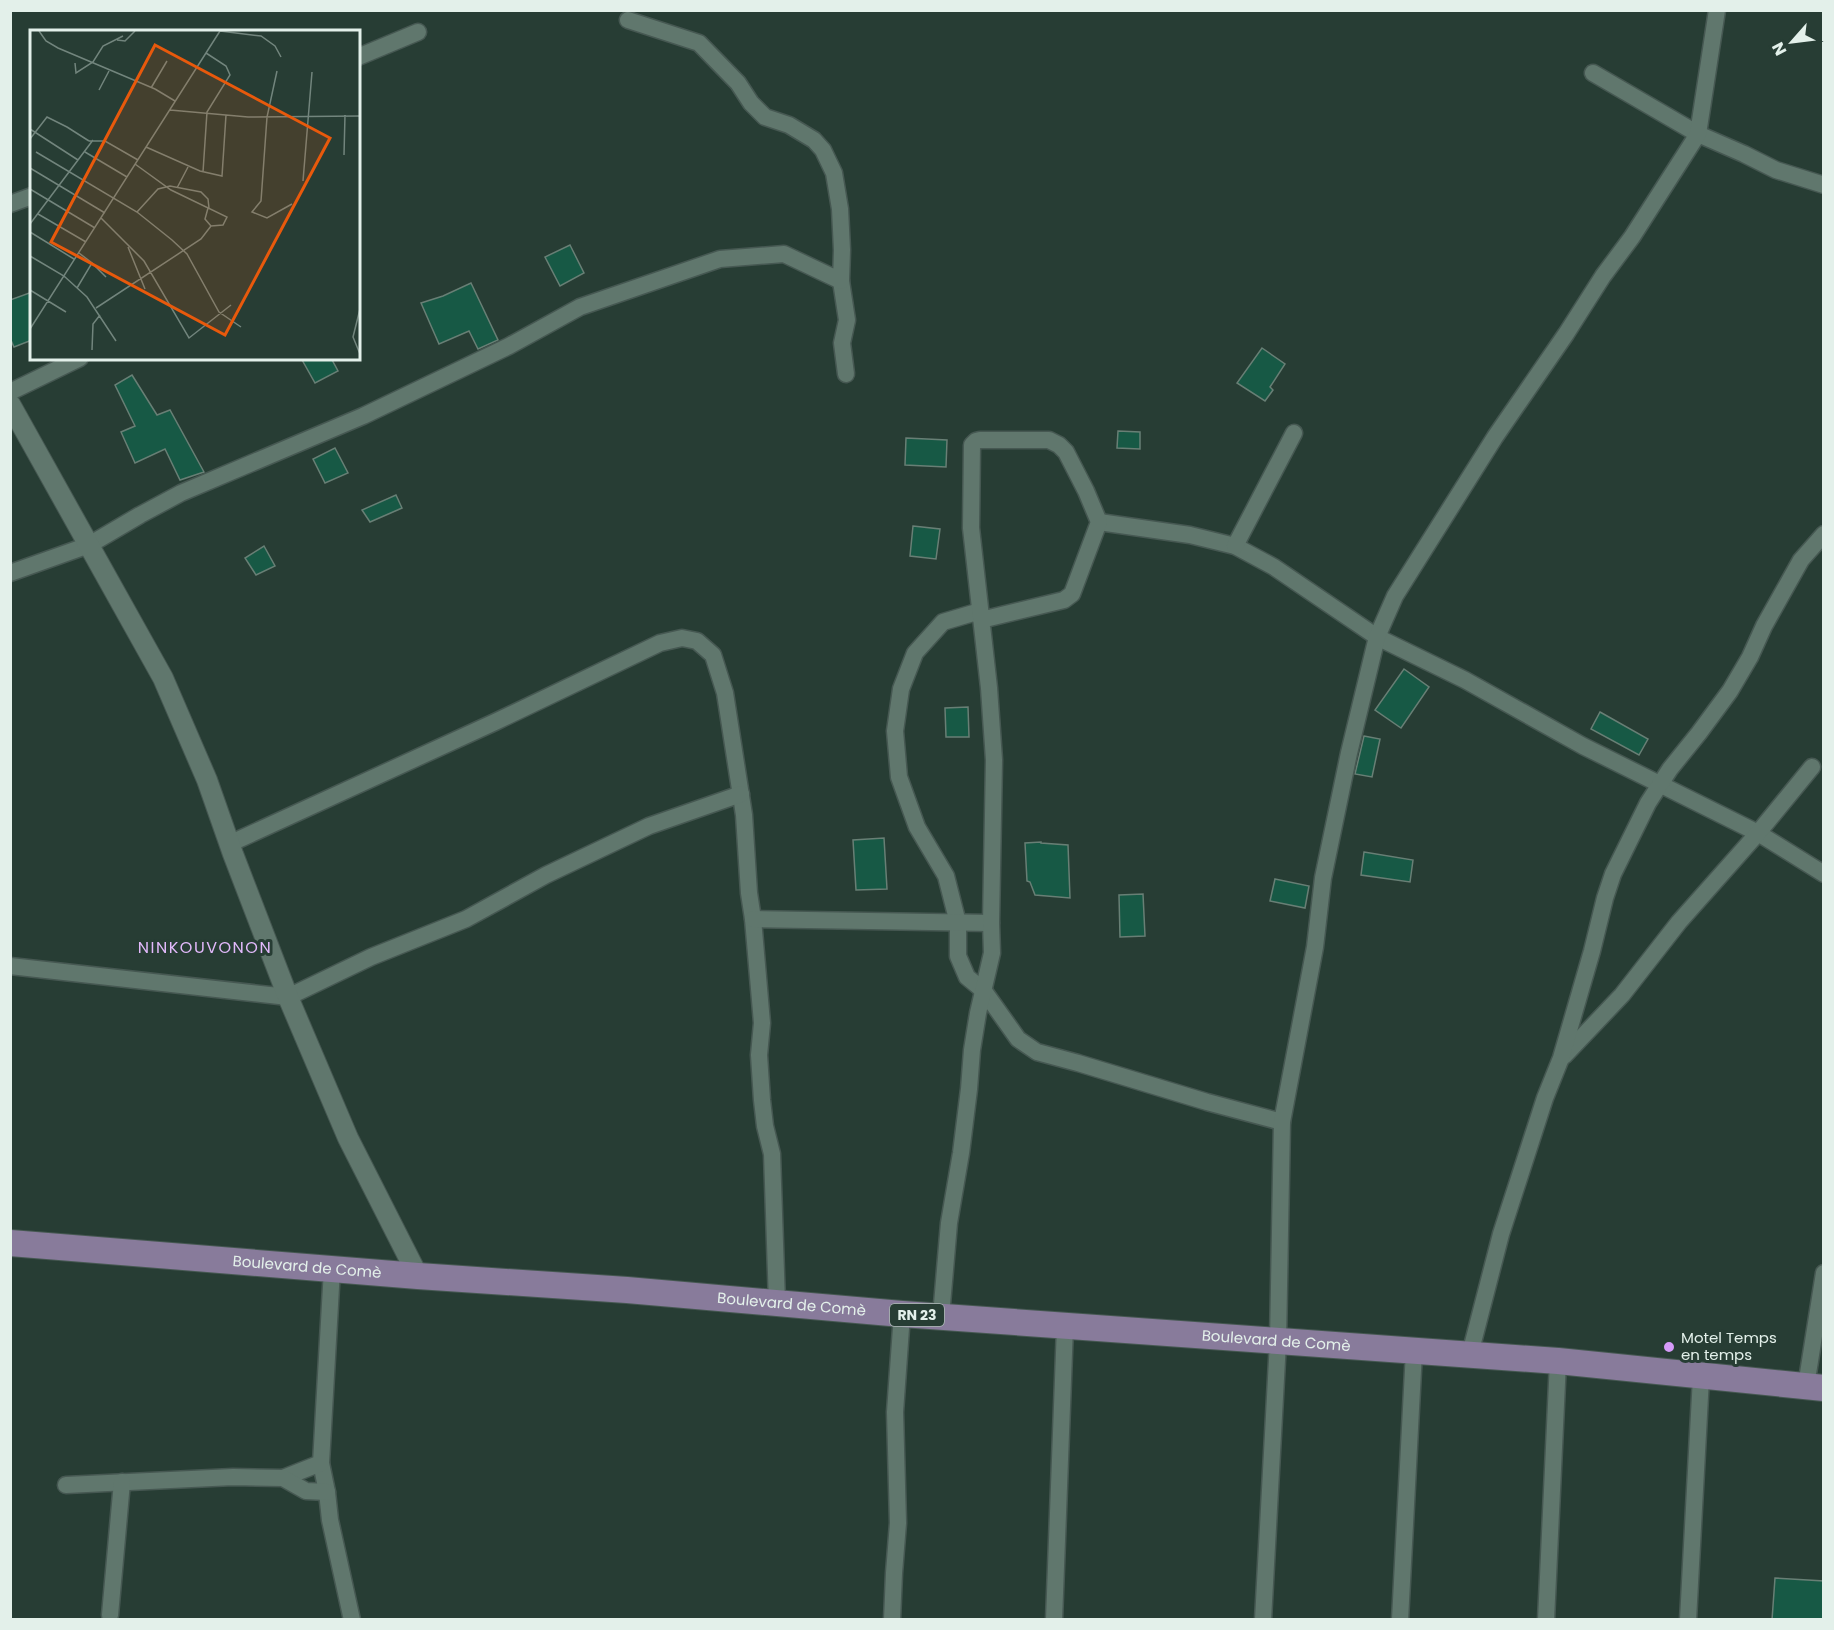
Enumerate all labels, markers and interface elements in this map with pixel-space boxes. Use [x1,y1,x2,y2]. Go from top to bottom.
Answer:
north arrow [1762,12,1822,72]
inset map [30,30,360,360]
text: N [1766,38,1792,60]
district label: NINKOUVONON [138,936,272,959]
street label: Boulevard de Comè [232,1250,382,1283]
street label: Boulevard de Comè [716,1287,867,1321]
road number: RN 23 [890,1304,944,1326]
street label: Boulevard de Comè [1201,1325,1351,1356]
place label: Motel Temps en temps [1681,1327,1777,1365]
marker: Motel Temps en temps [1662,1340,1676,1354]

